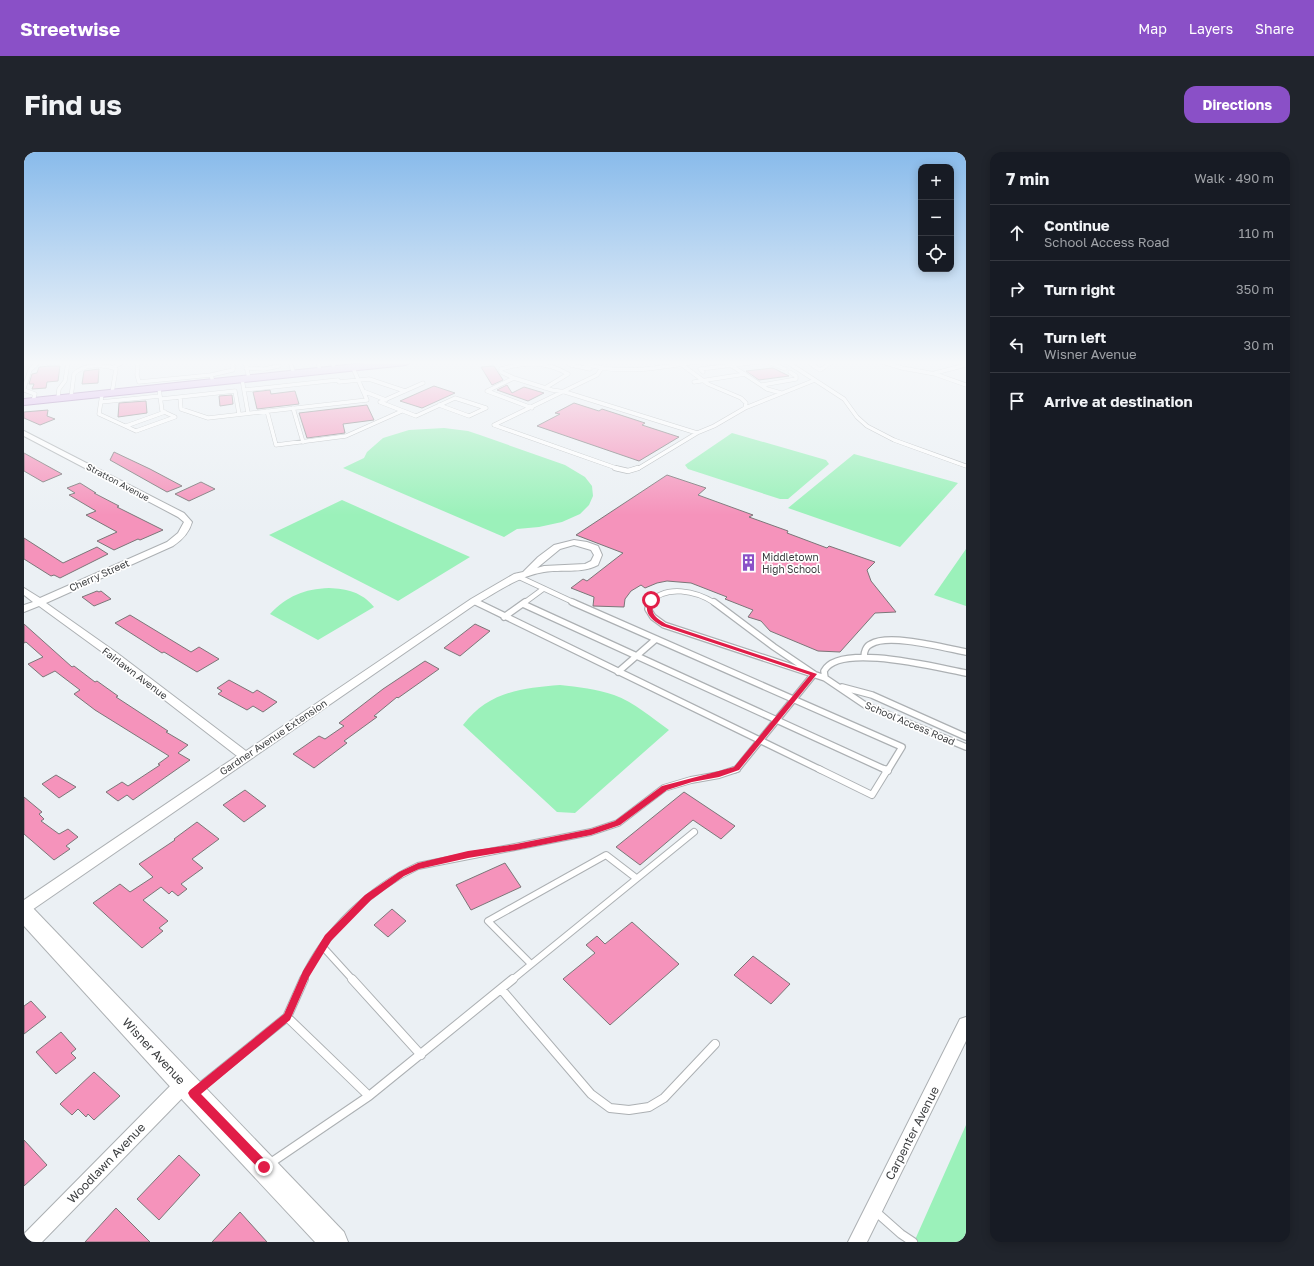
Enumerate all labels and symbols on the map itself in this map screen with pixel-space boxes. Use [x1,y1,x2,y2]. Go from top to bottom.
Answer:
street label: Stratton Avenue [85,461,151,503]
place label: Middletown High School [762,551,820,575]
building icon: Middletown High School [739,553,759,573]
street label: Cherry Street [67,556,131,594]
route start [642,591,660,609]
street label: Fairlawn Avenue [100,645,170,702]
street label: Gardner Avenue Extension [217,697,329,777]
street label: School Access Road [863,699,957,747]
street label: Wisner Avenue [119,1015,189,1087]
street label: Carpenter Avenue [882,1084,942,1182]
street label: Woodlawn Avenue [64,1120,148,1206]
route end [255,1158,273,1176]

